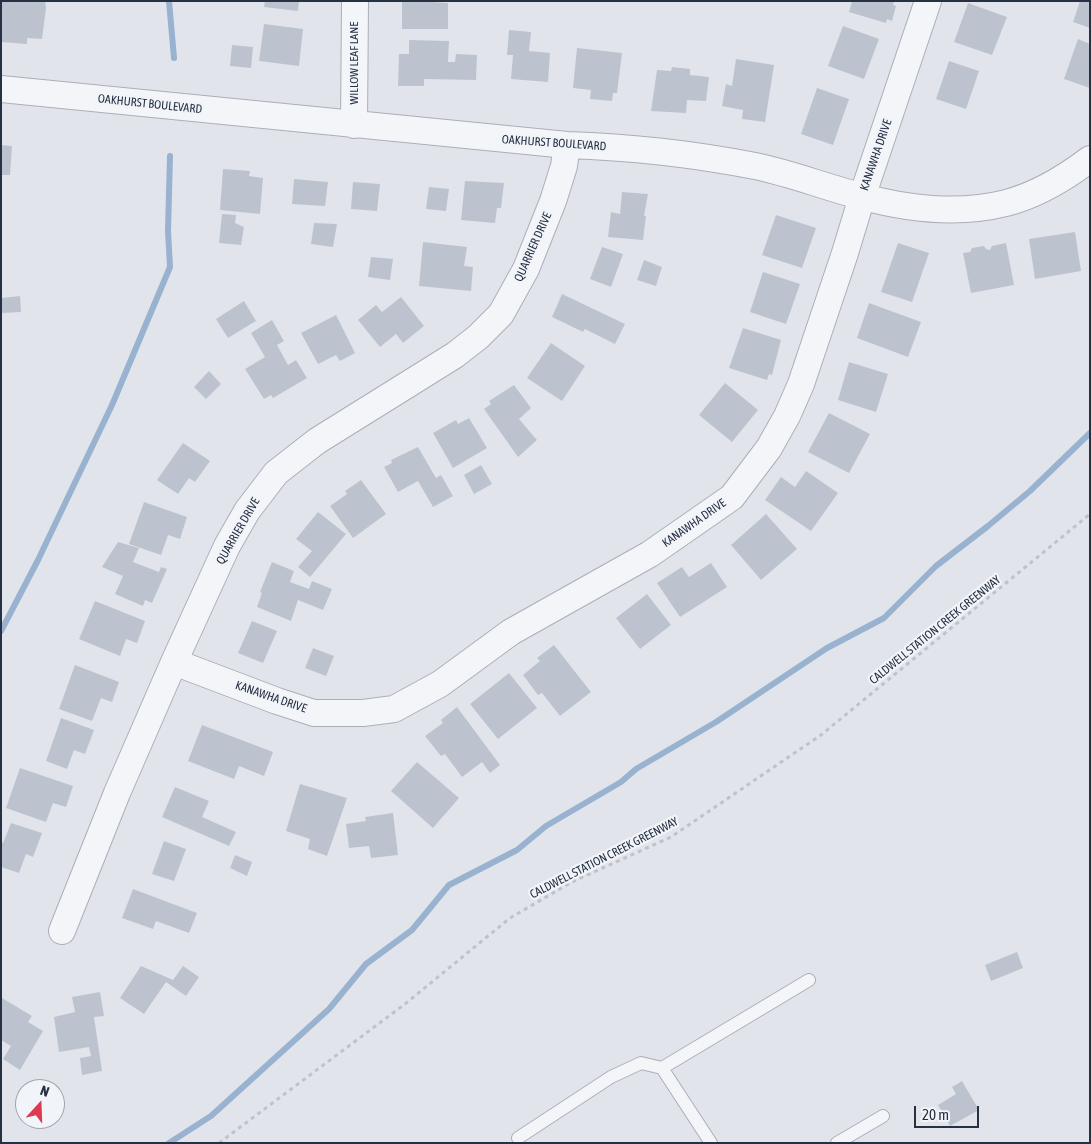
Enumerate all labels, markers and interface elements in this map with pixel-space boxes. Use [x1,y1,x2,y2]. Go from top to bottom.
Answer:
street label: WILLOW LEAF LANE [347,22,361,104]
street label: OAKHURST BOULEVARD [97,91,203,117]
street label: KANAWHA DRIVE [857,117,895,193]
street label: OAKHURST BOULEVARD [501,132,607,154]
street label: QUARRIER DRIVE [511,210,555,284]
street label: QUARRIER DRIVE [213,495,263,567]
street label: KANAWHA DRIVE [659,496,729,550]
street label: CALDWELL STATION CREEK GREENWAY [867,573,1003,687]
street label: KANAWHA DRIVE [233,678,309,716]
street label: CALDWELL STATION CREEK GREENWAY [527,814,681,902]
north arrow [15,1079,65,1129]
text: N [38,1082,51,1100]
scale bar [916,1096,981,1128]
text: 20 m [922,1106,949,1123]

